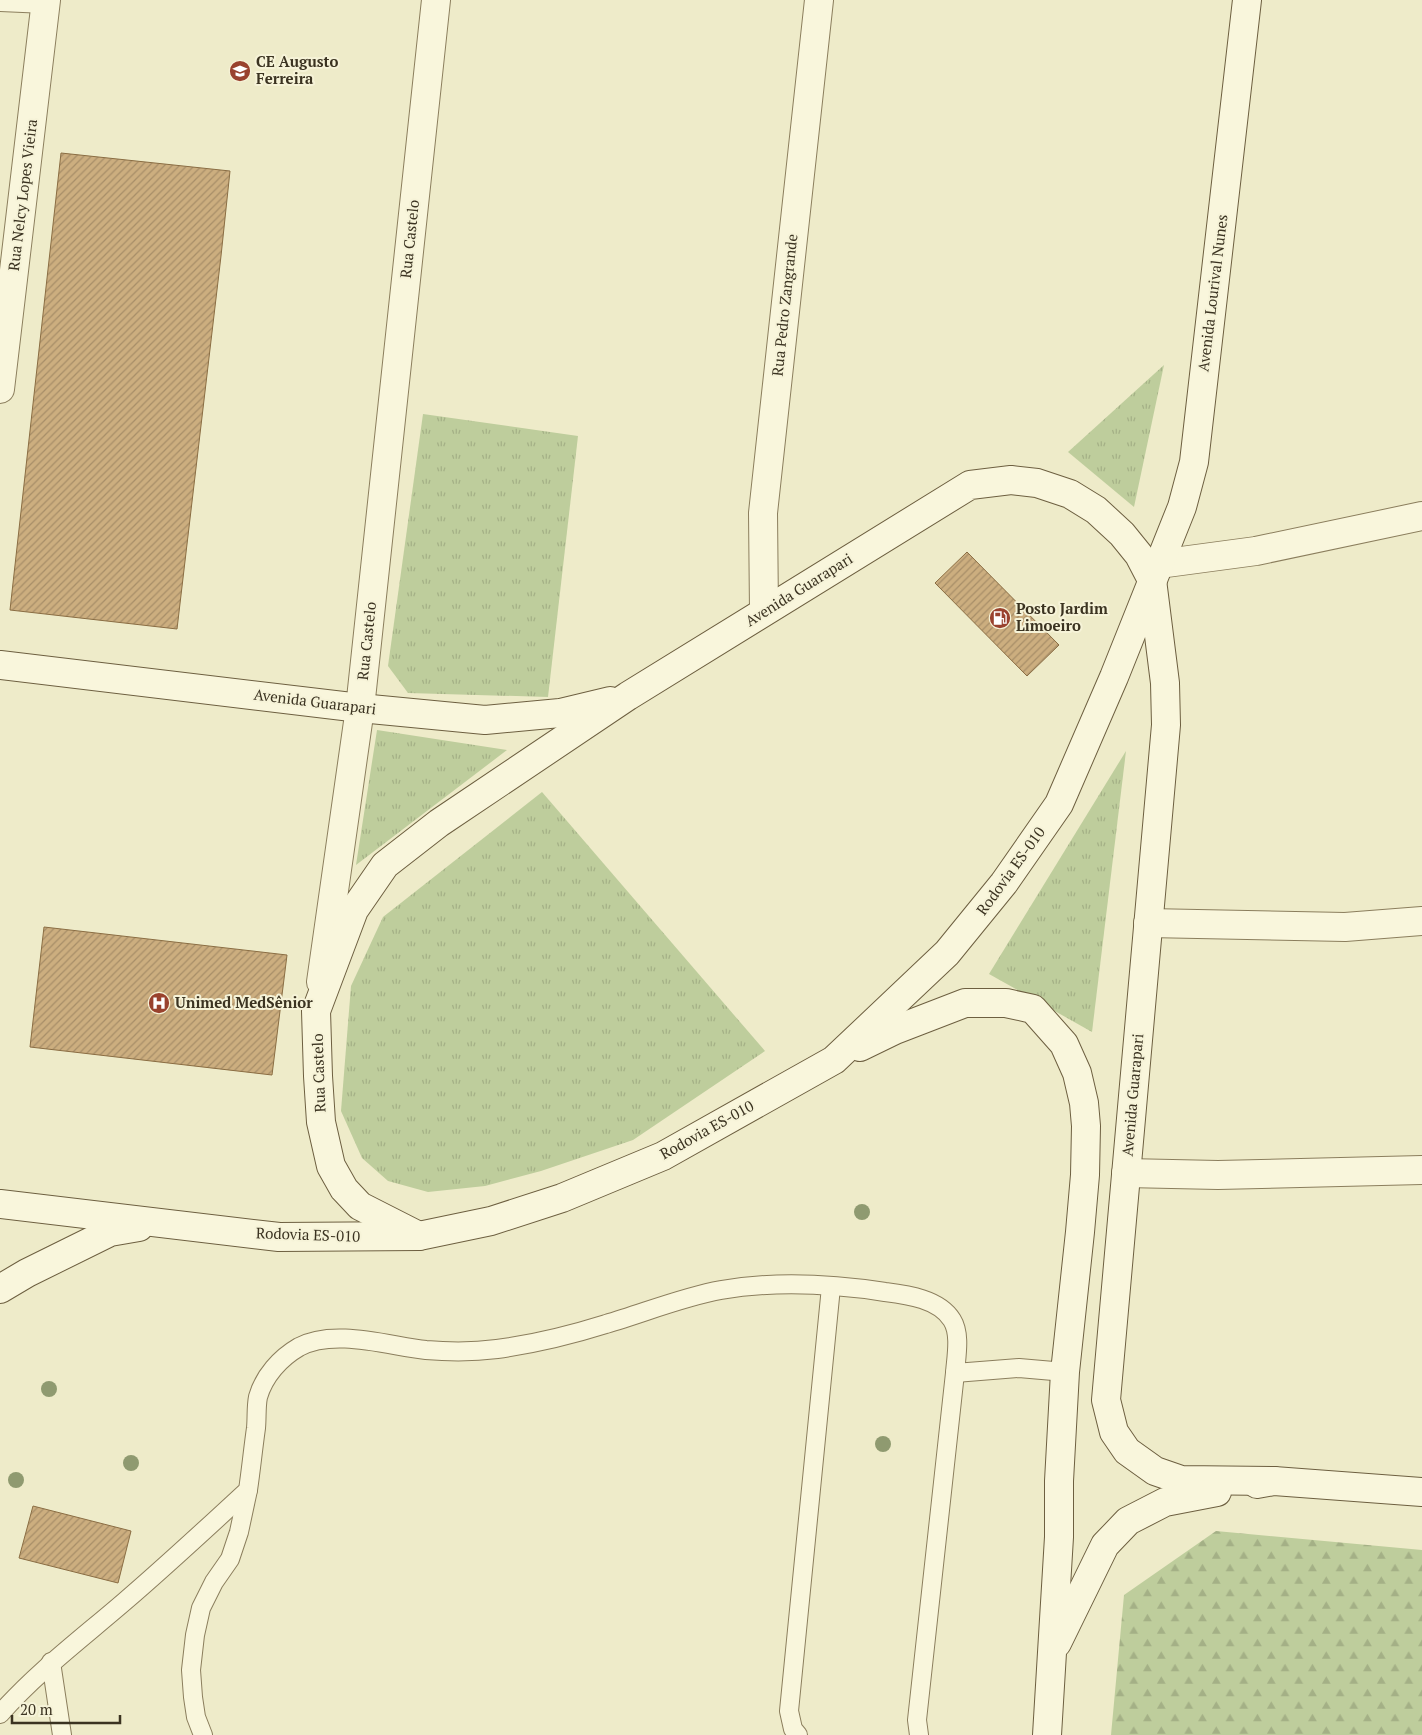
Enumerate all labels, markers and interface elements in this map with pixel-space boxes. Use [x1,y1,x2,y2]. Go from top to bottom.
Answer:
place label: CE Augusto Ferreira [256,51,339,88]
school or university icon: CE Augusto Ferreira [228,59,252,83]
street label: Rua Nelcy Lopes Vieira [3,117,41,272]
street label: Rua Castelo [395,199,423,279]
street label: Avenida Lourival Nunes [1192,213,1232,373]
street label: Rua Pedro Zangrande [767,233,801,377]
street label: Avenida Guarapari [741,548,856,630]
place label: Posto Jardim Limoeiro [1016,598,1108,635]
street label: Rua Castelo [352,601,380,681]
fuel station icon: Posto Jardim Limoeiro [988,606,1012,630]
street label: Avenida Guarapari [253,684,377,718]
street label: Rodovia ES-010 [971,822,1049,919]
hospital icon: Unimed MedSênior [147,991,171,1015]
place label: Unimed MedSênior [175,992,313,1012]
street label: Rua Castelo [307,1033,329,1113]
street label: Avenida Guarapari [1117,1033,1147,1157]
street label: Rodovia ES-010 [656,1095,757,1163]
street label: Rodovia ES-010 [256,1222,361,1246]
scale bar [12,1692,120,1724]
text: 20 m [20,1699,53,1719]

